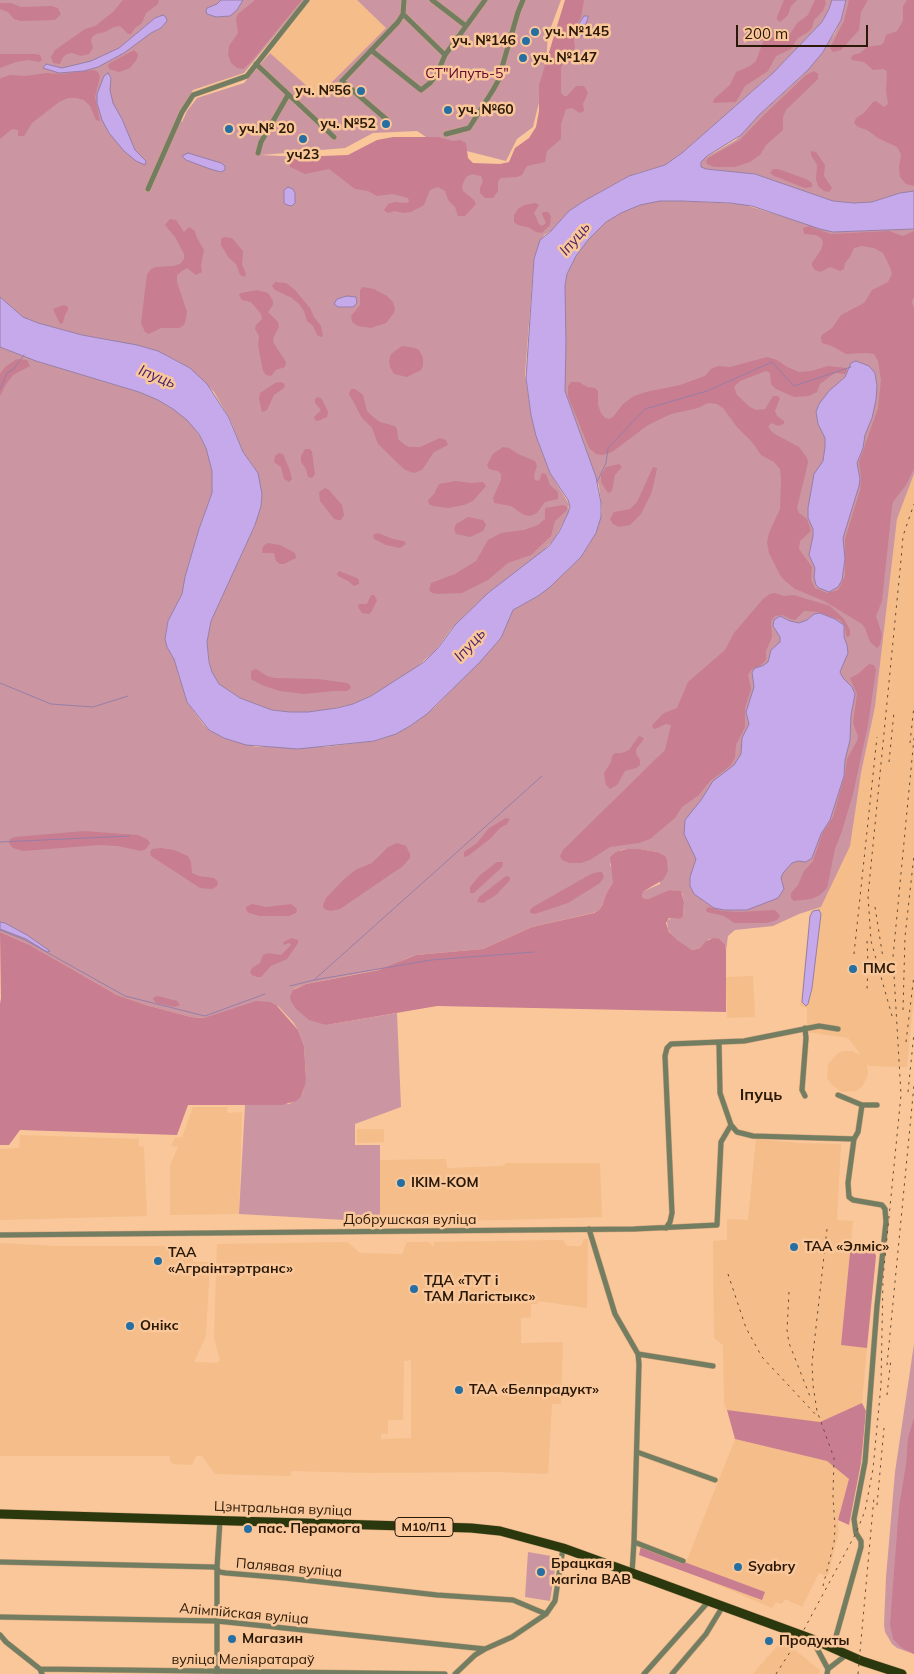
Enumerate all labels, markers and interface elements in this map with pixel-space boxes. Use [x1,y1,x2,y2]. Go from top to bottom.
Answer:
scale bar [739,15,872,47]
place label: уч. №145 [545,24,609,40]
text: 200 m [744,24,788,43]
marker: уч. №145 [529,26,541,38]
place label: уч. №146 [452,33,516,49]
marker: уч. №146 [520,35,532,47]
place label: уч. №147 [533,50,597,66]
marker: уч. №147 [517,52,529,64]
park label: СТ"Ипуть-5" [425,66,509,82]
place label: уч. №56 [295,83,351,99]
marker: уч. №56 [355,85,367,97]
place label: уч. №60 [458,102,514,118]
marker: уч. №60 [442,104,454,116]
place label: уч. №52 [320,116,376,132]
marker: уч. №52 [380,118,392,130]
place label: уч.№ 20 [239,121,295,137]
marker: уч.№ 20 [223,123,235,135]
marker: уч23 [297,133,309,145]
place label: уч23 [287,147,319,163]
water label: Іпуць [556,219,594,259]
water label: Іпуць [136,361,178,393]
water label: Іпуць [450,625,490,665]
place label: ПМС [863,961,896,977]
marker: ПМС [847,963,859,975]
district label: Іпуць [740,1085,782,1105]
place label: IKIM-KOM [411,1175,479,1191]
marker: IKIM-KOM [395,1177,407,1189]
street label: Добрушская вуліца [343,1212,477,1228]
place label: ТАА «Элміс» [804,1239,889,1255]
marker: ТАА «Элміс» [788,1241,800,1253]
place label: ТАА «Аграінтэртранс» [168,1245,293,1278]
marker: ТАА «Аграінтэртранс» [152,1255,164,1267]
place label: ТДА «ТУТ і ТАМ Лагістыкс» [424,1273,535,1305]
marker: ТДА «ТУТ і ТАМ Лагістыкс» [408,1283,420,1295]
place label: Онікс [140,1318,179,1334]
marker: Онікс [124,1320,136,1332]
place label: ТАА «Белпрадукт» [469,1382,599,1398]
marker: ТАА «Белпрадукт» [453,1384,465,1396]
street label: Цэнтральная вуліца [214,1498,352,1520]
road number: М10/П1 [395,1518,453,1536]
place label: пас. Перамога [258,1521,360,1537]
marker: пас. Перамога [242,1523,254,1535]
street label: Палявая вуліца [235,1555,343,1581]
place label: Брацкая магіла ВАВ [551,1556,631,1588]
place label: Syabry [748,1559,795,1575]
marker: Syabry [732,1561,744,1573]
marker: Брацкая магіла ВАВ [535,1566,547,1578]
street label: Алімпійская вуліца [179,1600,309,1628]
place label: Магазин [242,1631,303,1647]
marker: Магазин [226,1633,238,1645]
place label: Продукты [779,1633,850,1649]
marker: Продукты [763,1635,775,1647]
street label: вуліца Меліяратараў [171,1652,315,1668]

